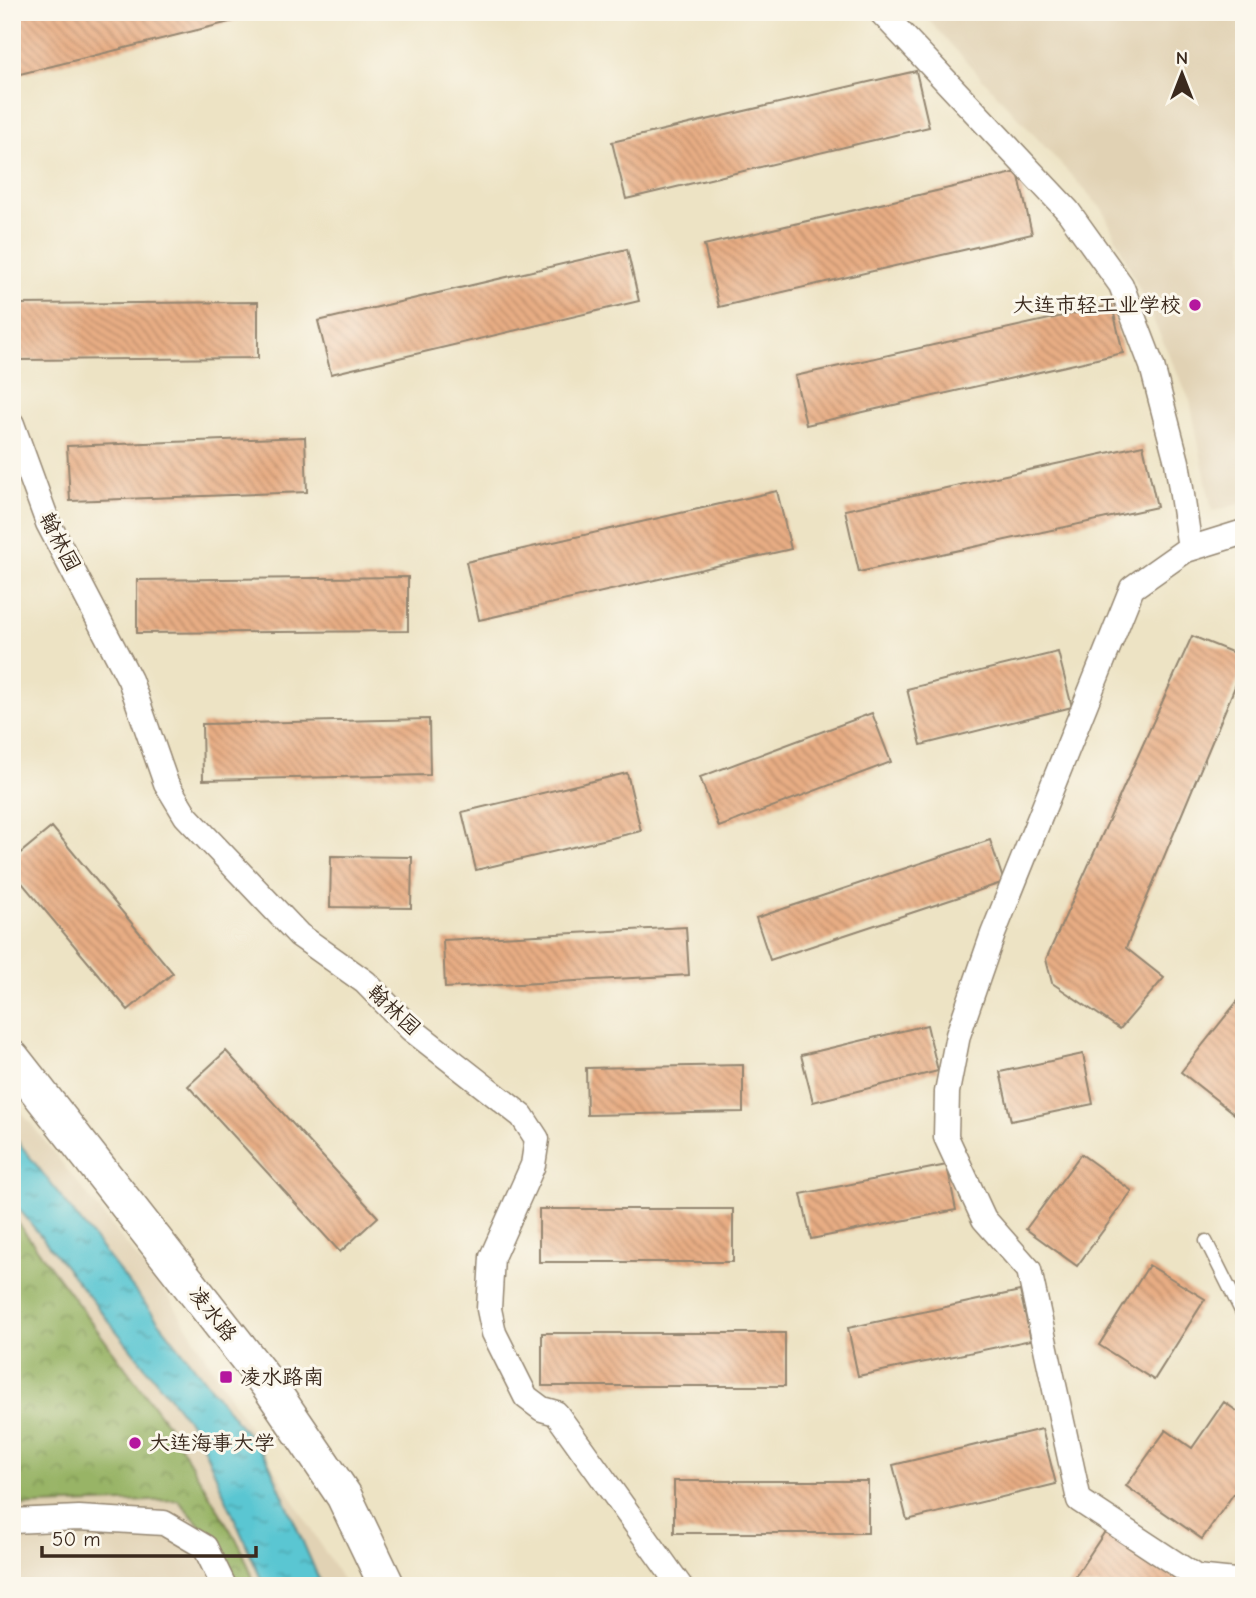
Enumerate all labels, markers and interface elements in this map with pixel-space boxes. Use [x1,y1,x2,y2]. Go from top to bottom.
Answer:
north arrow [1148,38,1218,108]
text: N [1176,47,1188,69]
place label: 大连市轻工业学校 [1013,293,1181,317]
marker: 大连市轻工业学校 [1187,297,1203,313]
street label: 翰林园 [35,508,85,576]
street label: 翰林园 [363,979,425,1041]
street label: 凌水路 [184,1282,242,1346]
place label: 凌水路南 [240,1365,324,1389]
marker: 凌水路南 [218,1369,234,1385]
place label: 大连海事大学 [149,1431,275,1455]
marker: 大连海事大学 [127,1435,143,1451]
scale bar [42,1514,256,1558]
text: 50 m [52,1527,101,1551]

